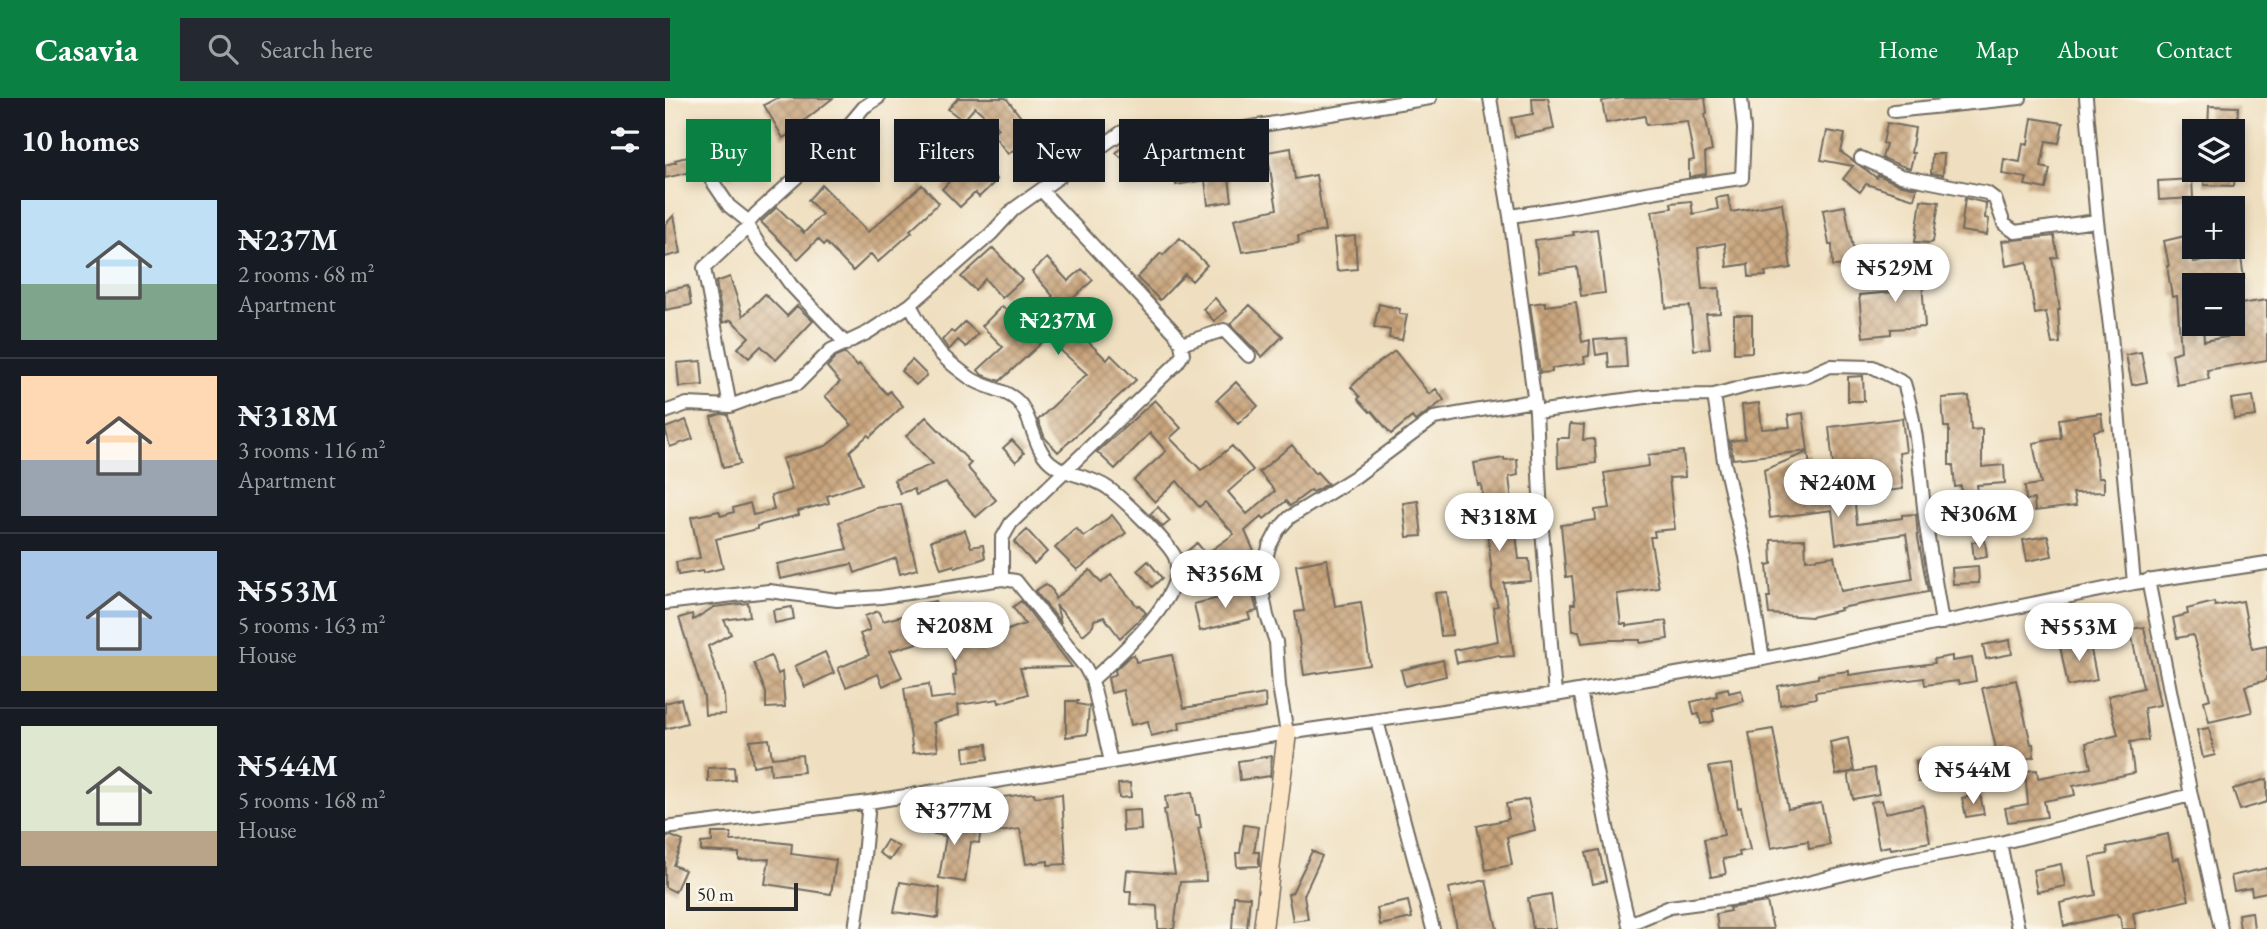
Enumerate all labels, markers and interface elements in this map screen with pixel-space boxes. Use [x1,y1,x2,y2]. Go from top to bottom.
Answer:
search box [180,18,670,81]
text: Casavia [35,28,138,71]
icon: search [204,30,242,68]
text: Search here [260,32,373,66]
text: Home [1878,34,1938,65]
text: Map [1976,34,2019,65]
text: About [2057,34,2118,65]
text: Contact [2156,34,2232,65]
chip: Buy [686,119,771,182]
chip: Rent [785,119,880,182]
chip: Filters [894,119,999,182]
chip: New [1013,119,1105,182]
chip: Apartment [1119,119,1269,182]
map controls [2182,119,2245,336]
button: layers [2182,119,2245,182]
text: 10 homes [21,121,139,160]
icon: filters [606,121,644,159]
button: + [2182,196,2245,259]
text: ₦237M [238,220,338,259]
icon: home [77,228,161,312]
pin: ₦529M [1846,244,1944,304]
text: ₦529M [1857,252,1933,282]
text: 2 rooms · 68 m² [238,259,375,289]
button: − [2182,273,2245,336]
text: Apartment [238,289,336,319]
pin: ₦237M [1009,298,1107,357]
text: ₦237M [1020,305,1096,335]
text: ₦318M [238,396,338,435]
icon: home [77,404,161,488]
text: 3 rooms · 116 m² [238,435,386,465]
pin: ₦240M [1789,460,1887,519]
text: Apartment [238,465,336,495]
text: ₦240M [1800,467,1876,497]
pin: ₦306M [1930,490,2028,550]
pin: ₦318M [1450,494,1548,553]
text: ₦306M [1941,498,2017,528]
text: ₦318M [1461,501,1537,531]
pin: ₦356M [1176,550,1274,610]
text: ₦356M [1187,558,1263,588]
text: ₦553M [238,571,338,610]
icon: home [77,579,161,663]
pin: ₦208M [906,602,1004,662]
pin: ₦553M [2030,603,2128,663]
text: 5 rooms · 163 m² [238,610,386,640]
text: ₦208M [917,610,993,640]
text: ₦553M [2041,611,2117,641]
text: House [238,640,297,670]
text: ₦544M [238,746,338,785]
pin: ₦544M [1924,746,2022,806]
icon: home [77,754,161,838]
text: ₦544M [1935,754,2011,784]
text: 5 rooms · 168 m² [238,785,386,815]
pin: ₦377M [905,788,1003,847]
text: ₦377M [916,795,992,825]
text: House [238,815,297,845]
scale bar [686,880,798,912]
text: 50 m [697,882,734,907]

